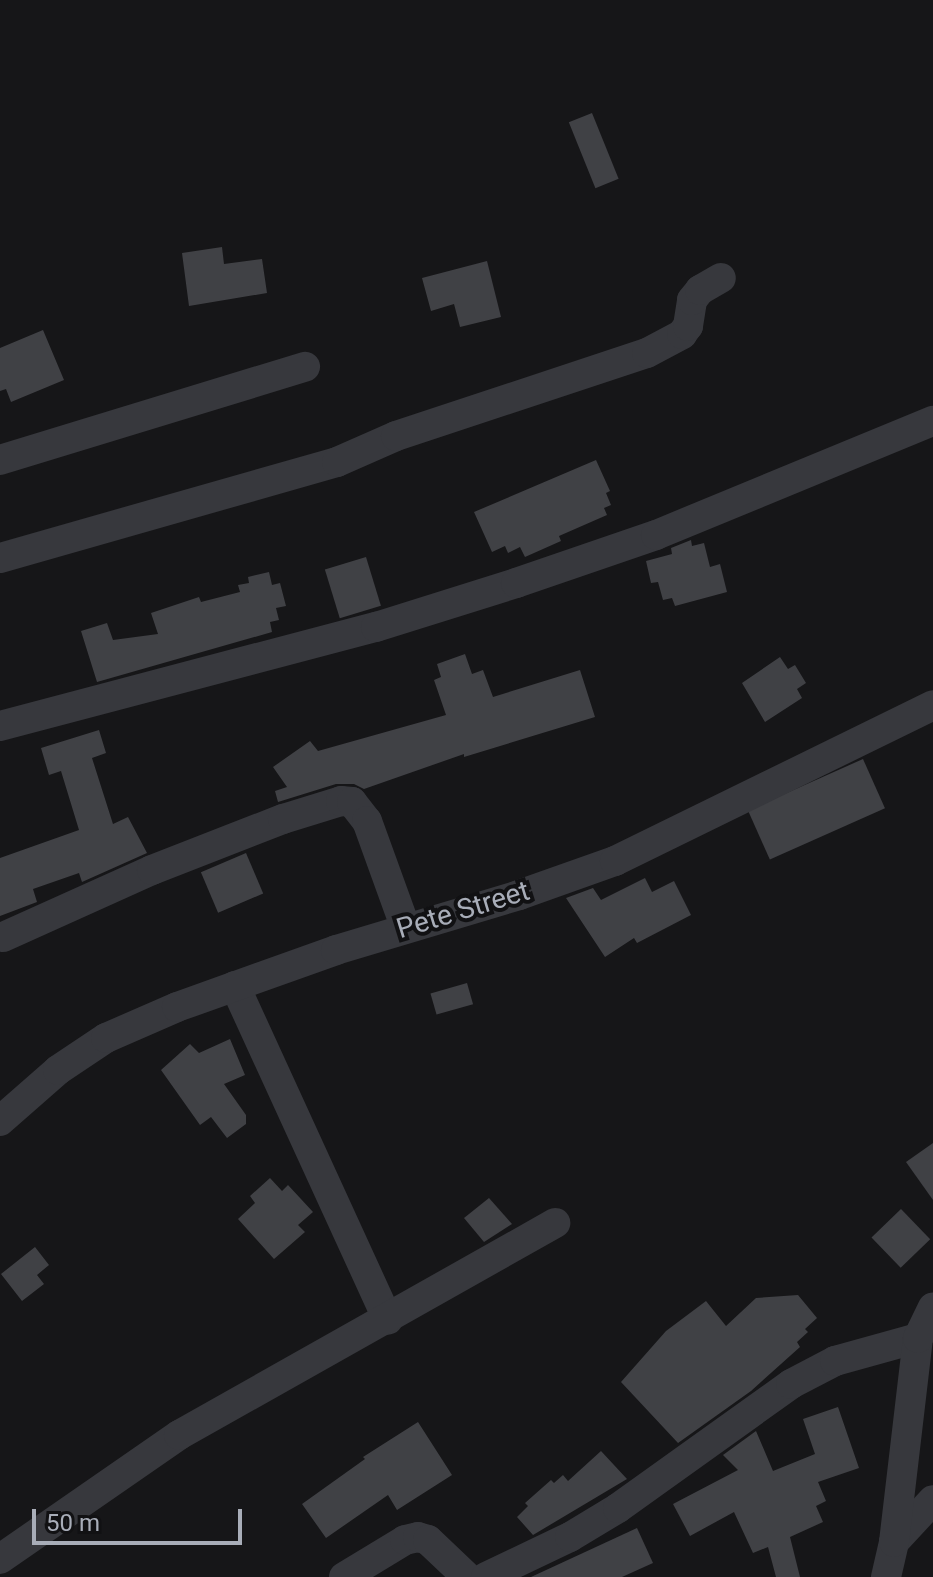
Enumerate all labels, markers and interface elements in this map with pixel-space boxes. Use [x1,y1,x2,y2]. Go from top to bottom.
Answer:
street label: Pete Street [393,874,533,946]
scale bar [36,1493,246,1543]
text: 50 m [46,1509,100,1537]

